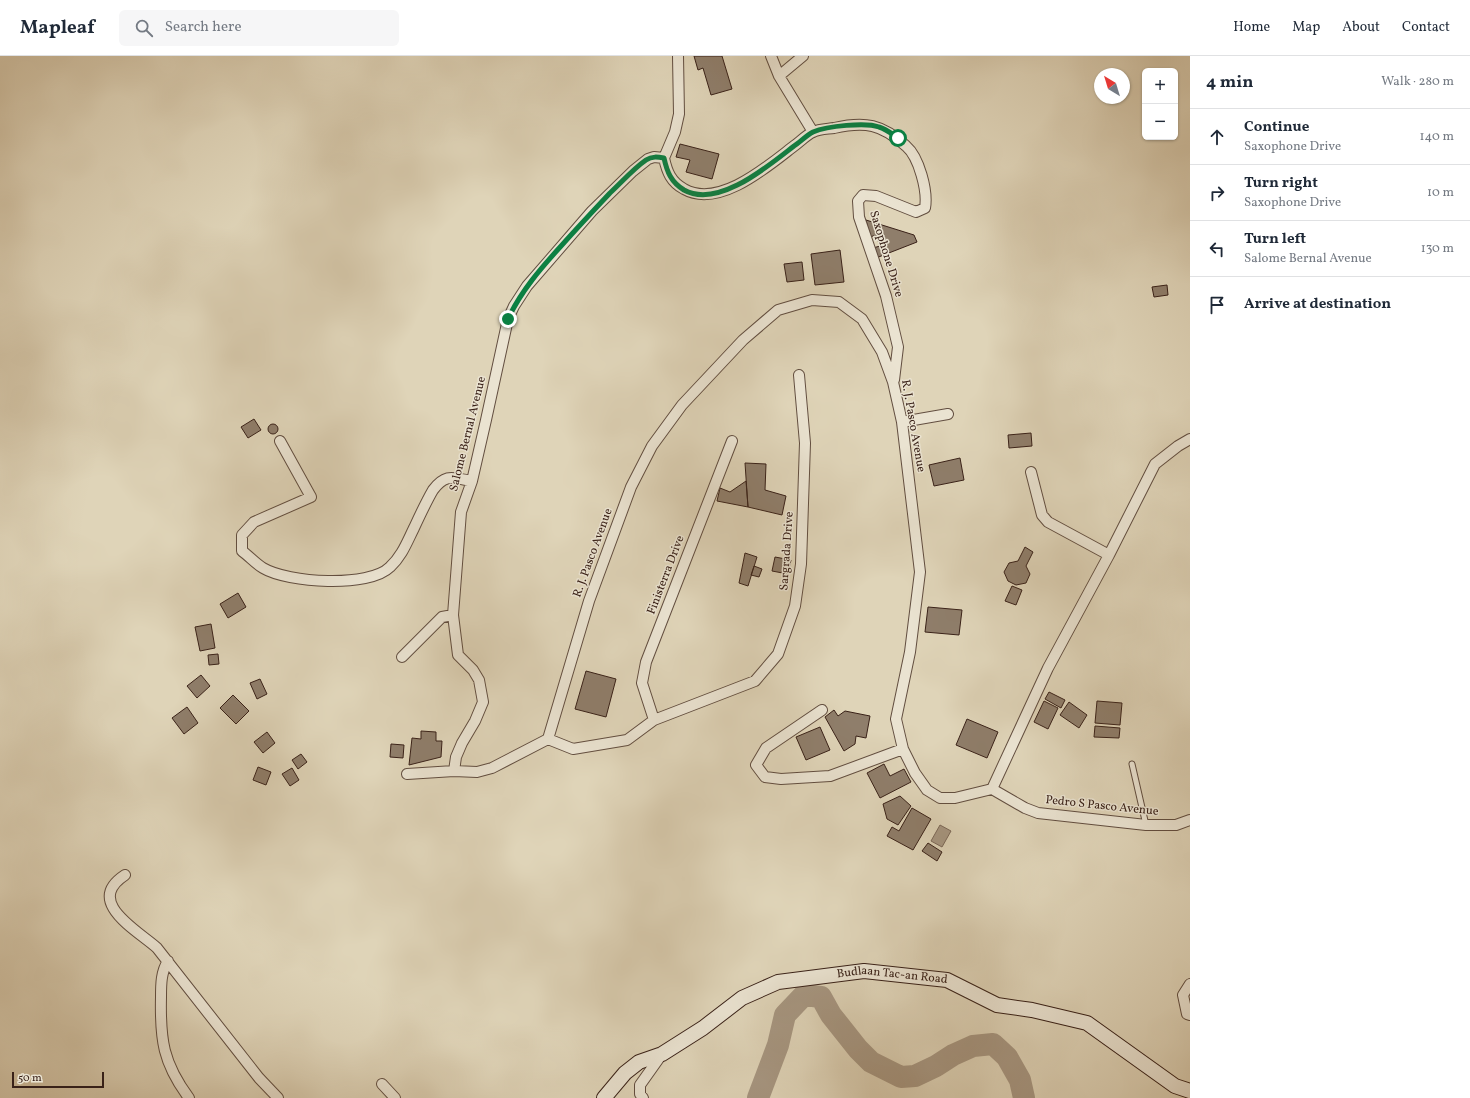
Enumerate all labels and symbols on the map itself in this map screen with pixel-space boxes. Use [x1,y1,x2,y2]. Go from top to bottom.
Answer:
north arrow [1094,68,1130,104]
route start [889,129,907,147]
street label: Saxophone Drive [865,209,907,300]
route end [499,310,517,328]
street label: Salome Bernal Avenue [446,375,490,493]
street label: R. J. Pasco Avenue [897,378,929,474]
street label: R. J. Pasco Avenue [569,506,617,600]
street label: Sargrada Drive [776,511,798,591]
street label: Finisterra Drive [644,533,689,617]
street label: Pedro S Pasco Avenue [1045,792,1160,820]
street label: Budlaan Tac-an Road [836,963,949,988]
scale bar [12,1070,104,1089]

